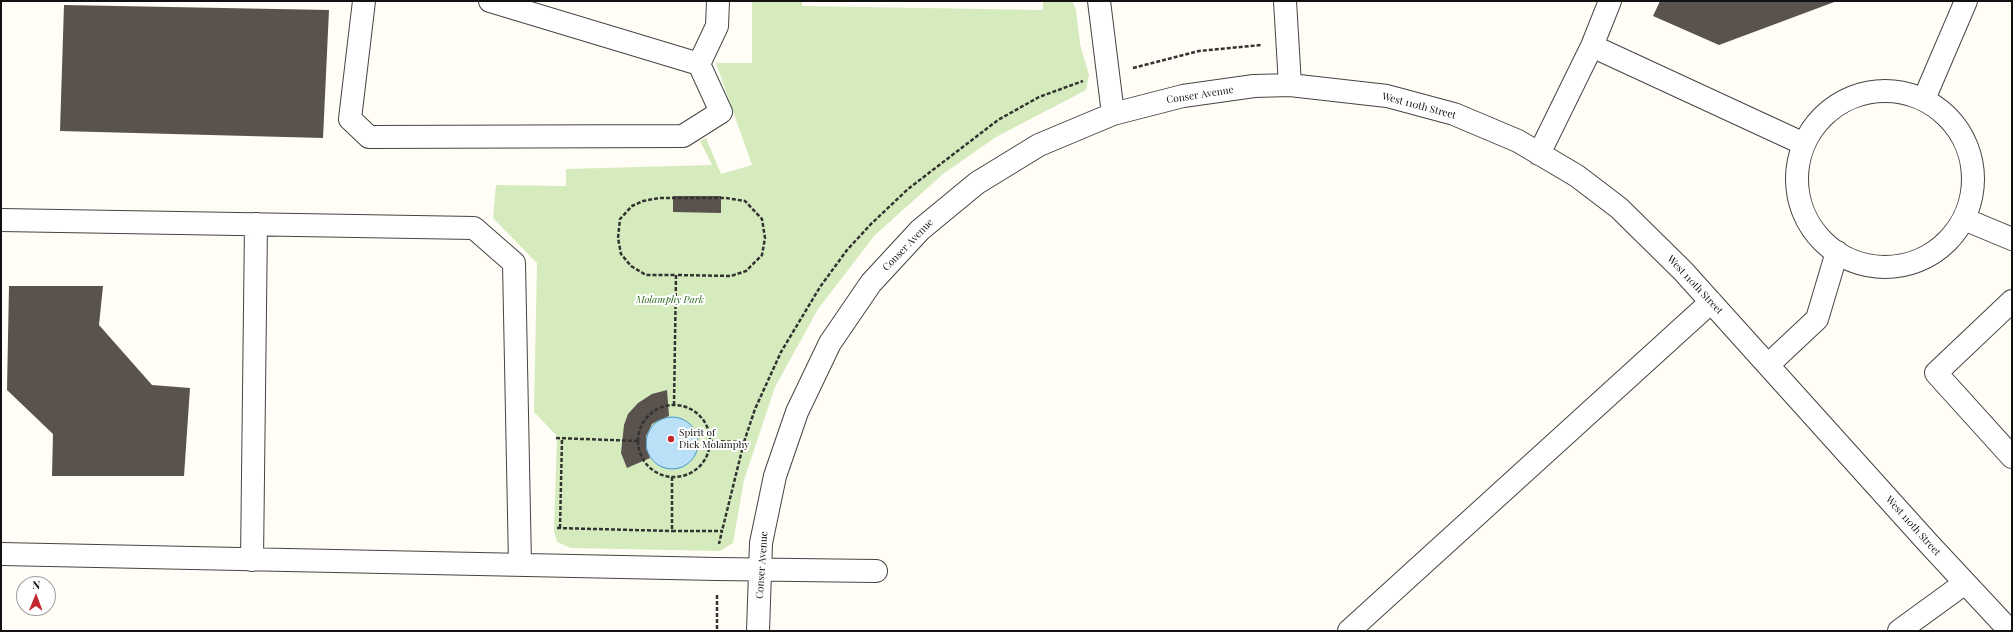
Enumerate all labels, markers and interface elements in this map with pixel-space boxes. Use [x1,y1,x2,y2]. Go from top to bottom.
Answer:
street label: Conser Avenue [1166,84,1234,106]
street label: West 110th Street [1381,90,1457,122]
street label: Conser Avenue [880,216,936,274]
street label: West 110th Street [1665,253,1725,317]
park label: Molamphy Park [636,294,704,306]
place label: Spirit of Dick Molamphy [679,427,749,450]
marker: Spirit of Dick Molamphy [666,434,676,444]
street label: West 110th Street [1883,494,1943,558]
street label: Conser Avenue [754,531,770,599]
north arrow [16,576,56,616]
text: N [32,577,40,592]

